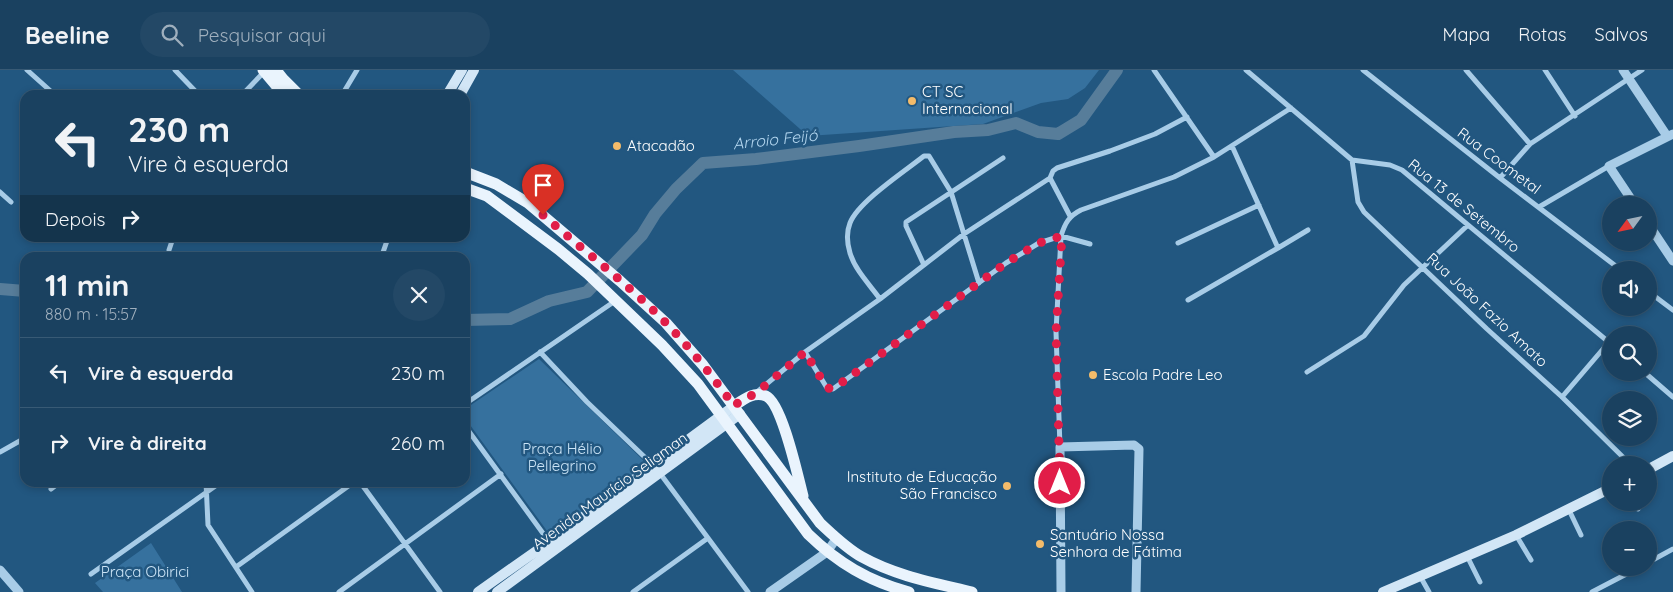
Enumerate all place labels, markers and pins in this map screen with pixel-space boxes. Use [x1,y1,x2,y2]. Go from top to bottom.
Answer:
place label: CT SC Internacional [922,82,1013,118]
marker: CT SC Internacional [906,95,918,107]
place label: Atacadão [627,136,695,155]
marker: Atacadão [611,140,623,152]
pin [522,164,564,215]
place label: Escola Padre Leo [1103,365,1223,384]
marker: Escola Padre Leo [1087,369,1099,381]
place label: Instituto de Educação São Francisco [847,467,997,503]
marker: Instituto de Educação São Francisco [1001,480,1013,492]
place label: Santuário Nossa Senhora de Fátima [1050,525,1182,561]
marker: Santuário Nossa Senhora de Fátima [1034,538,1046,550]

